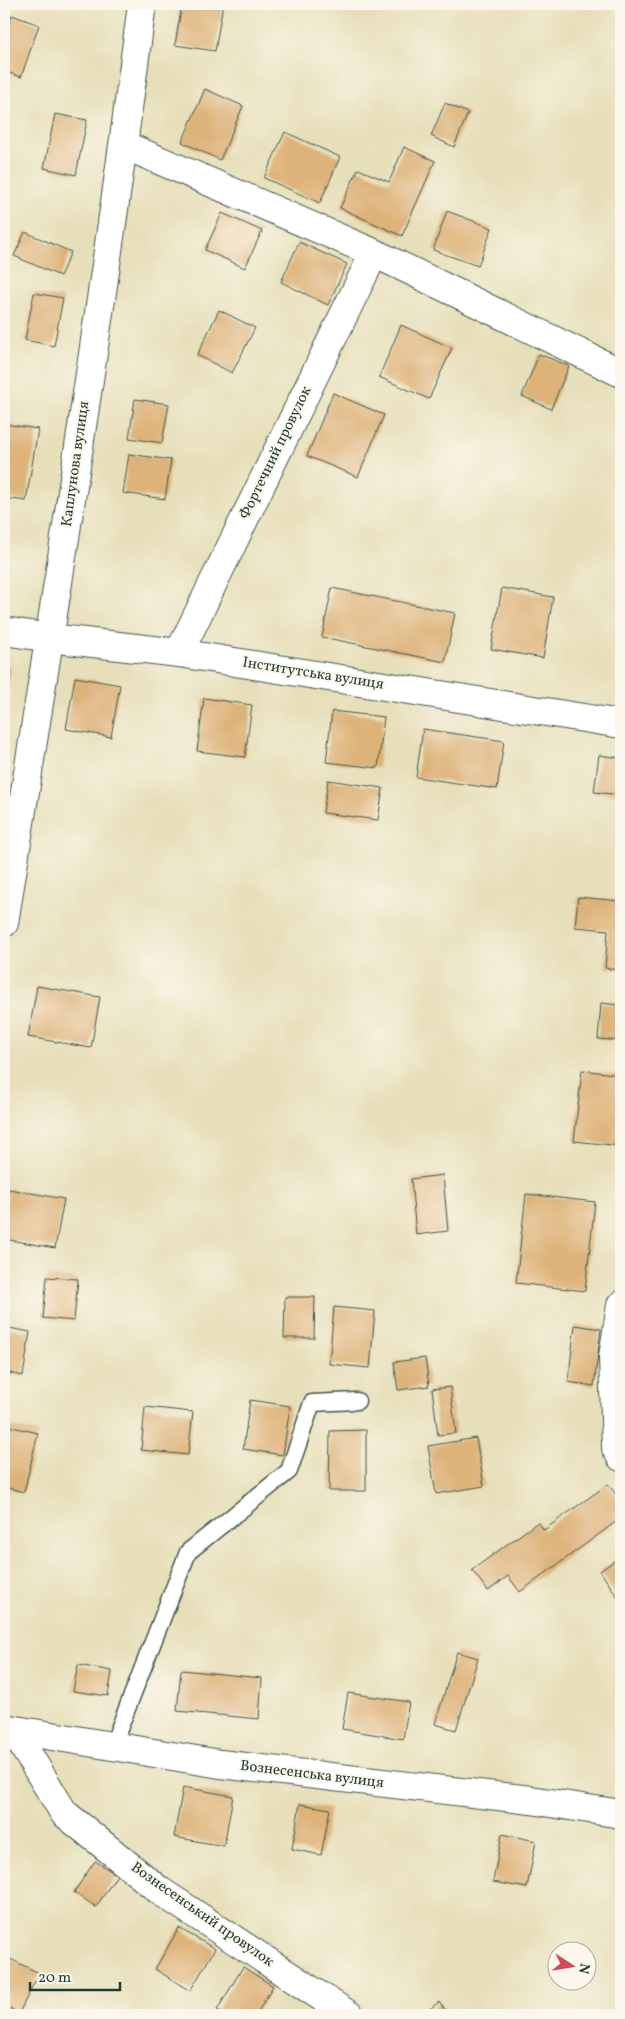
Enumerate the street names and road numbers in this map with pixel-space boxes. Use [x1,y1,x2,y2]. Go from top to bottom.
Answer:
street label: Фортечний провулок [235,383,317,523]
street label: Каплунова вулиця [57,400,95,528]
street label: Інститутська вулиця [241,652,385,696]
street label: Вознесенська вулиця [239,1756,385,1794]
street label: Вознесенський провулок [126,1858,278,1972]

